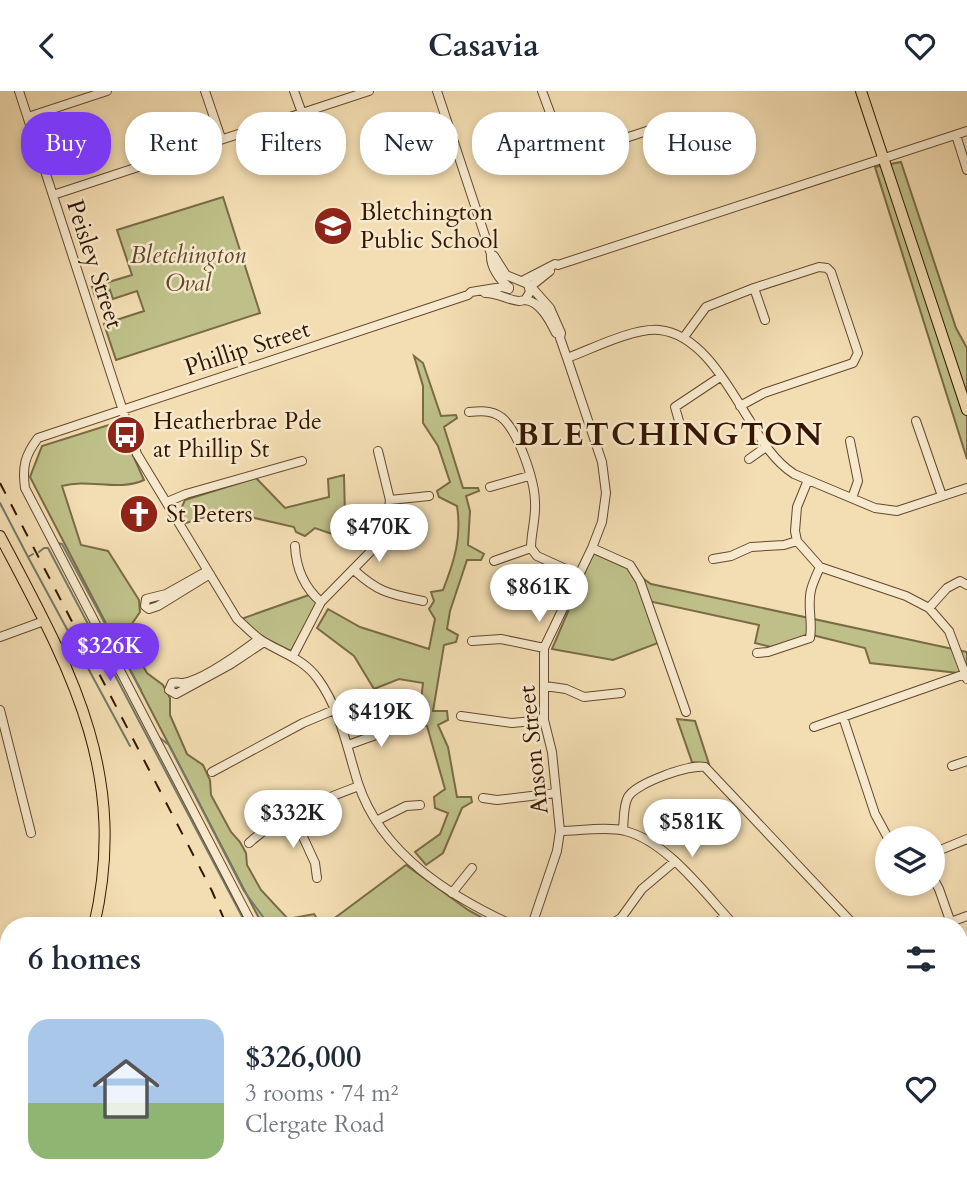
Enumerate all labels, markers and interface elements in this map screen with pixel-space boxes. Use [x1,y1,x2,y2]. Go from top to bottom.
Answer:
text: Casavia [428,24,539,68]
icon: back [28,27,66,65]
icon: heart [901,27,939,65]
chip: Buy [21,112,111,175]
chip: Rent [125,112,222,175]
chip: Filters [236,112,346,175]
chip: New [360,112,458,175]
chip: Apartment [472,112,629,175]
chip: House [643,112,756,175]
street label: Peisley Street [58,195,131,333]
place label: Bletchington Public School [360,196,499,257]
school or university icon: Bletchington Public School [312,205,354,247]
park label: Bletchington Oval [130,239,246,300]
street label: Phillip Street [180,313,314,384]
place label: Heatherbrae Pde at Phillip St [153,405,322,466]
district label: BLETCHINGTON [516,413,824,457]
bus stop icon: Heatherbrae Pde at Phillip St [105,414,147,456]
church icon: St Peters [118,493,160,535]
place label: St Peters [166,498,252,531]
pin: $470K [330,505,428,564]
text: $470K [346,511,412,542]
pin: $861K [490,565,588,624]
text: $861K [506,571,572,602]
pin: $326K [61,623,159,683]
text: $326K [77,630,143,661]
street label: Anson Street [510,683,557,816]
pin: $419K [332,689,430,749]
text: $419K [348,696,414,727]
pin: $332K [244,791,342,850]
text: $332K [260,797,326,828]
pin: $581K [643,799,741,859]
text: $581K [659,806,725,837]
map controls [875,826,945,896]
button: layers [875,826,945,896]
text: 6 homes [28,939,141,980]
icon: filters [902,940,940,978]
text: $326,000 [245,1037,361,1078]
icon: home [84,1047,168,1131]
icon: heart [902,1070,940,1108]
text: 3 rooms · 74 m² [245,1078,398,1109]
text: Clergate Road [245,1109,385,1140]

